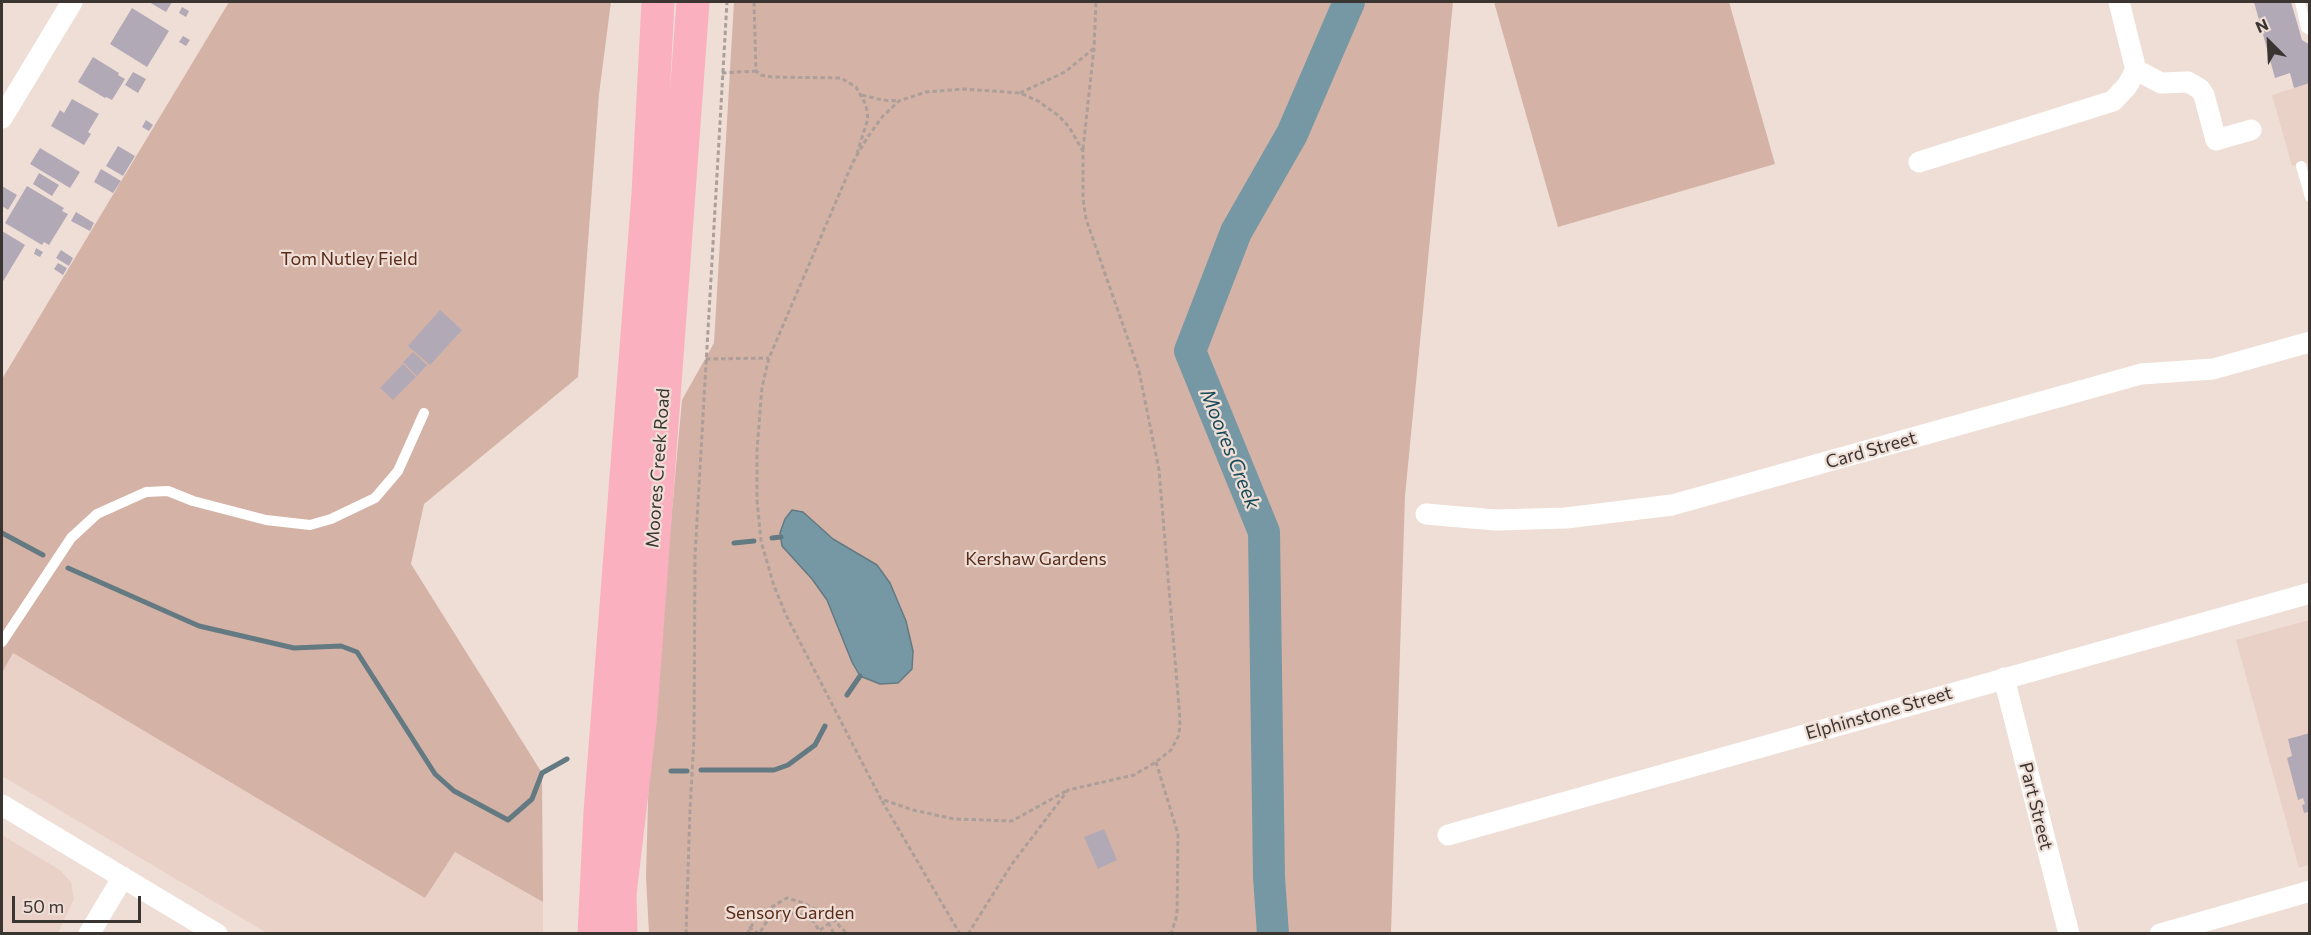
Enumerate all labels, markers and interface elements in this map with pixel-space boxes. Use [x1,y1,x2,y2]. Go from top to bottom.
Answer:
north arrow [2239,12,2299,72]
text: N [2252,14,2271,36]
park label: Tom Nutley Field [280,248,418,270]
water label: Moores Creek [1195,385,1265,513]
street label: Moores Creek Road [642,387,674,549]
street label: Card Street [1823,427,1919,473]
park label: Kershaw Gardens [965,548,1107,570]
street label: Elphinstone Street [1803,682,1955,744]
street label: Part Street [2015,760,2057,852]
scale bar [15,884,144,922]
text: 50 m [23,895,64,917]
park label: Sensory Garden [726,902,854,924]

